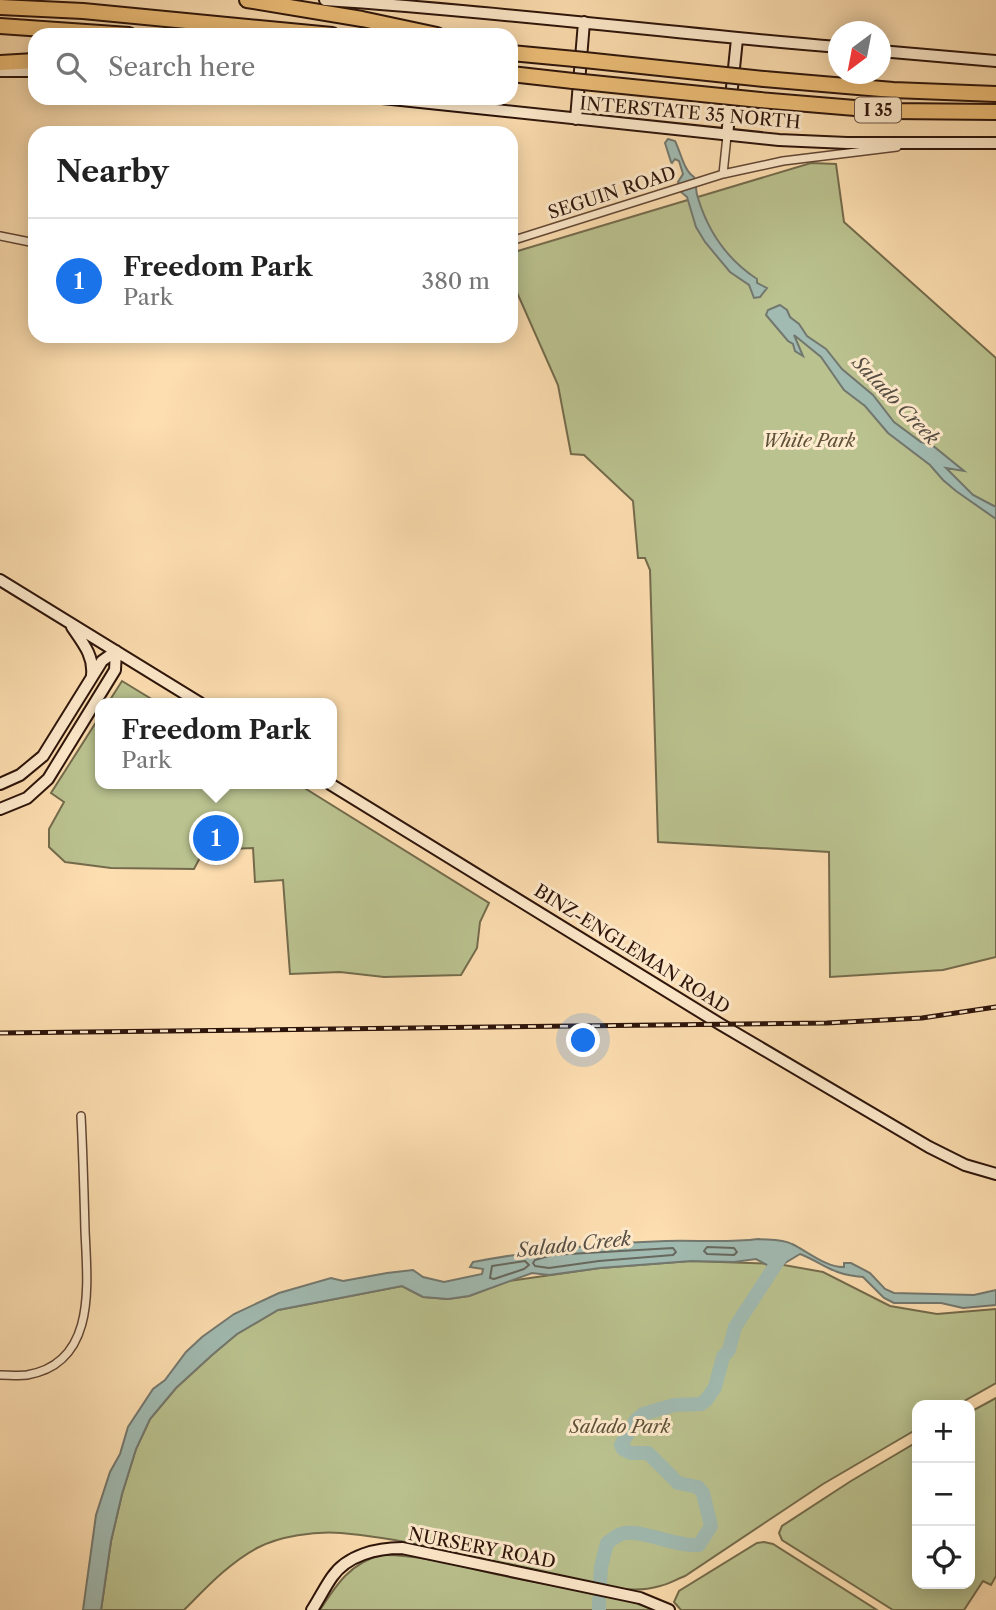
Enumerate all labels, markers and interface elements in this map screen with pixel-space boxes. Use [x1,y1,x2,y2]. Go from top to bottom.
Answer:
north arrow [828,21,891,84]
search box [28,28,518,105]
icon: search [52,48,90,86]
text: Search here [108,51,255,83]
street label: INTERSTATE 35 NORTH [578,92,802,134]
road number: I 35 [855,97,901,122]
text: Nearby [56,153,169,190]
street label: SEGUIN ROAD [545,162,679,224]
text: Freedom Park [123,251,312,283]
text: 1 [74,267,84,295]
text: 380 m [422,267,490,295]
text: Park [123,283,173,311]
water label: Salado Creek [847,350,944,450]
park label: White Park [763,430,856,452]
popup [95,698,337,789]
text: Freedom Park [121,714,311,746]
text: Park [121,746,171,774]
pin: 1 [193,812,239,864]
street label: BINZ-ENGLEMAN ROAD [530,880,734,1018]
your location [566,1023,600,1057]
water label: Salado Creek [515,1227,632,1262]
map controls [912,1400,975,1589]
button: + [912,1400,975,1463]
park label: Salado Park [569,1416,671,1438]
button: − [912,1463,975,1526]
street label: NURSERY ROAD [406,1523,558,1573]
button: locate [912,1526,975,1589]

